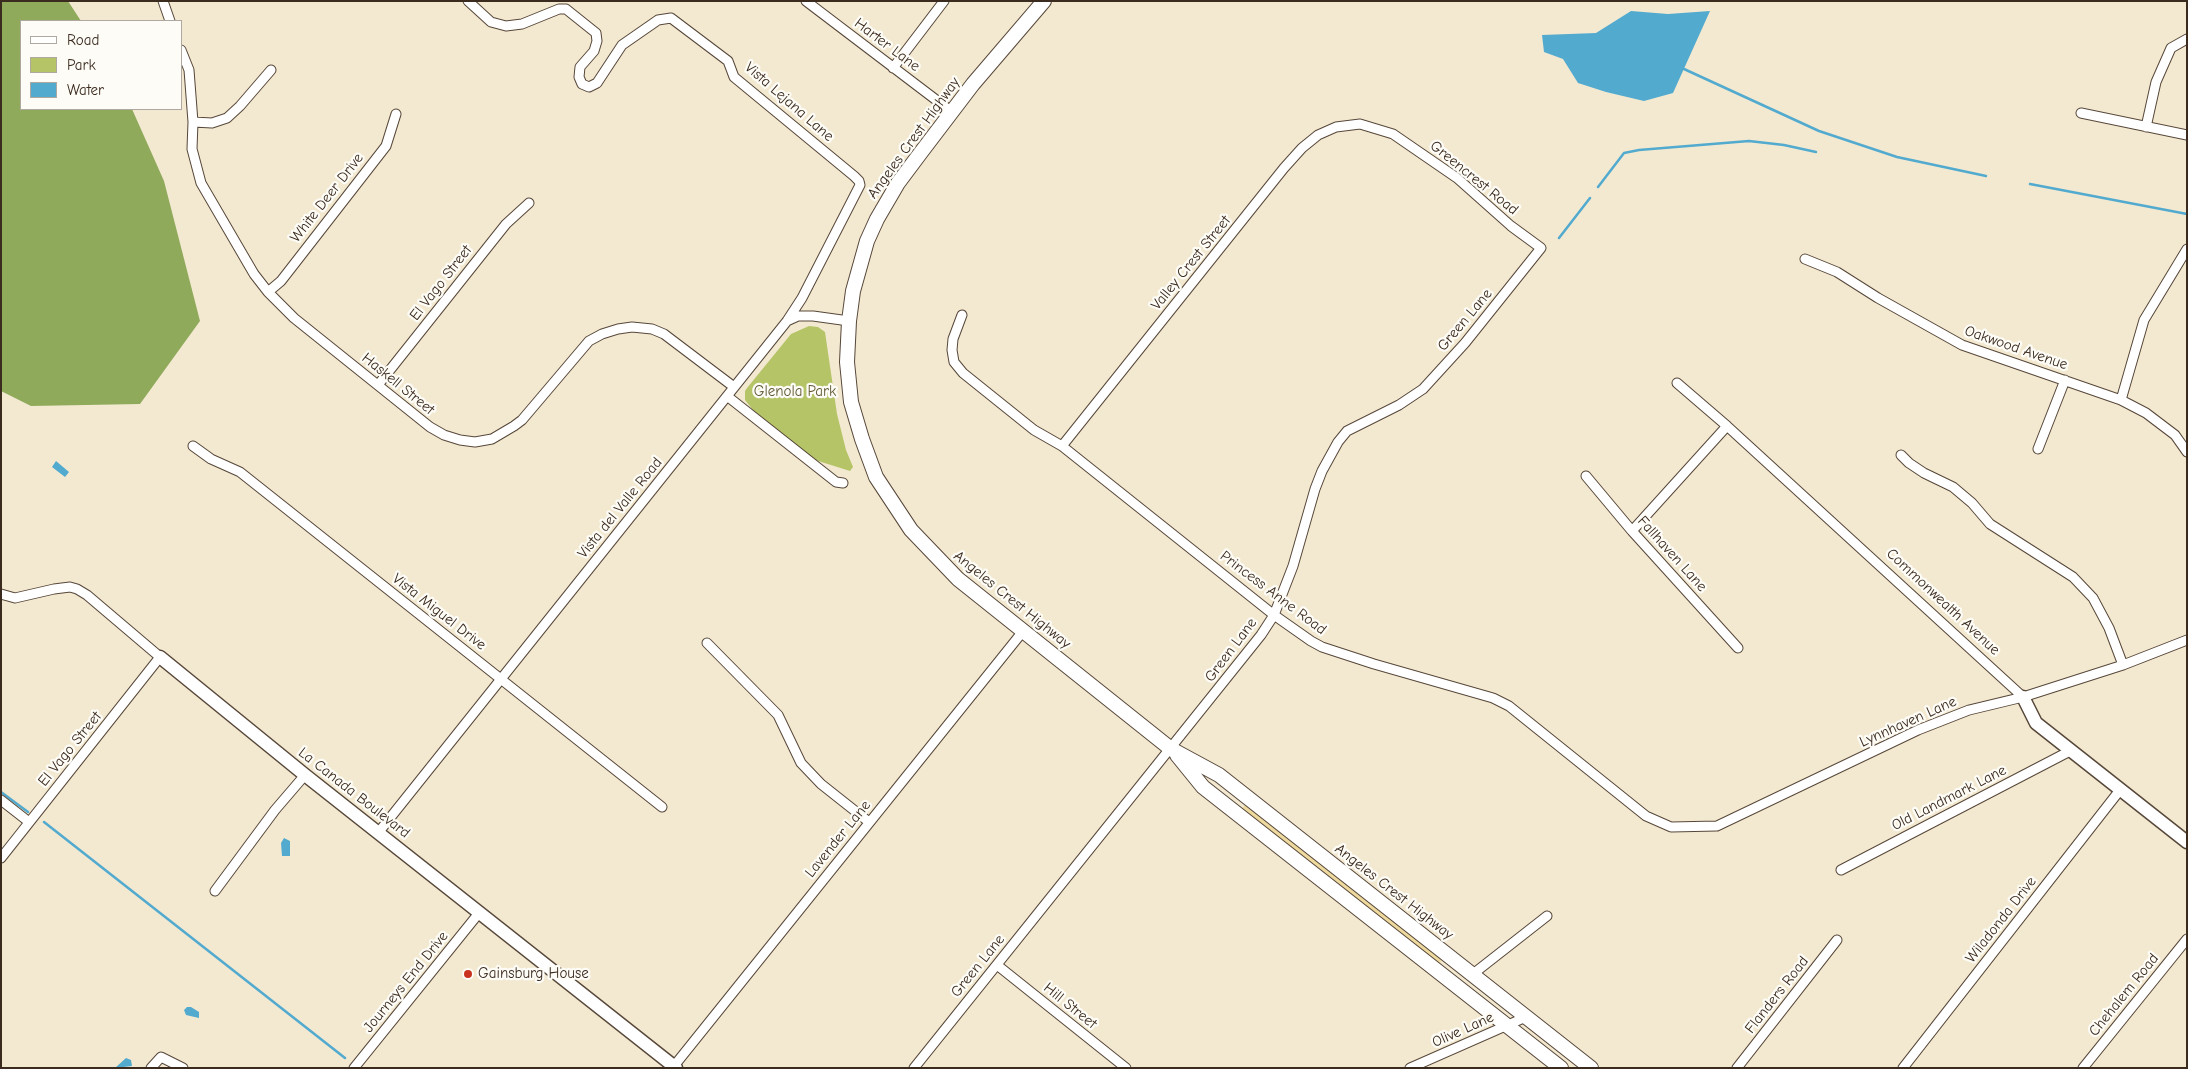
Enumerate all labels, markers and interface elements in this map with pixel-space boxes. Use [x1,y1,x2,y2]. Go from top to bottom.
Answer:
street label: Harter Lane [851,14,923,76]
legend [20,20,182,110]
text: Road [67,31,99,49]
text: Park [67,56,96,74]
street label: Vista Lejana Lane [741,58,837,146]
street label: Angeles Crest Highway [864,74,964,202]
text: Water [67,81,104,99]
street label: Greencrest Road [1426,137,1522,219]
street label: White Deer Drive [286,150,368,246]
street label: Valley Crest Street [1147,212,1235,314]
street label: El Vago Street [406,242,476,324]
street label: Green Lane [1434,285,1496,355]
street label: Oakwood Avenue [1962,322,2070,374]
street label: Haskell Street [358,349,438,419]
park label: Glenola Park [754,383,836,401]
street label: Vista del Valle Road [574,454,666,562]
street label: Fallhaven Lane [1633,513,1711,595]
street label: Commonwealth Avenue [1883,545,2003,659]
street label: Angeles Crest Highway [950,547,1074,653]
street label: Princess Anne Road [1216,547,1330,639]
street label: Vista Miguel Drive [389,570,489,654]
street label: Green Lane [1201,614,1261,686]
street label: Lynnhaven Lane [1857,693,1959,751]
street label: El Vago Street [34,708,106,790]
street label: La Canada Boulevard [295,744,413,842]
street label: Old Landmark Lane [1889,761,2009,835]
street label: Lavender Lane [801,797,875,881]
street label: Angeles Crest Highway [1331,840,1457,944]
street label: Wiladonda Drive [1962,873,2040,967]
street label: Journeys End Drive [360,928,452,1036]
street label: Green Lane [947,931,1009,1001]
street label: Chehalem Road [2085,950,2163,1040]
street label: Flanders Road [1741,953,1813,1037]
place label: Gainsburg House [478,965,589,983]
marker: Gainsburg House [462,968,474,980]
street label: Hill Street [1040,979,1100,1033]
street label: Olive Lane [1429,1008,1497,1052]

